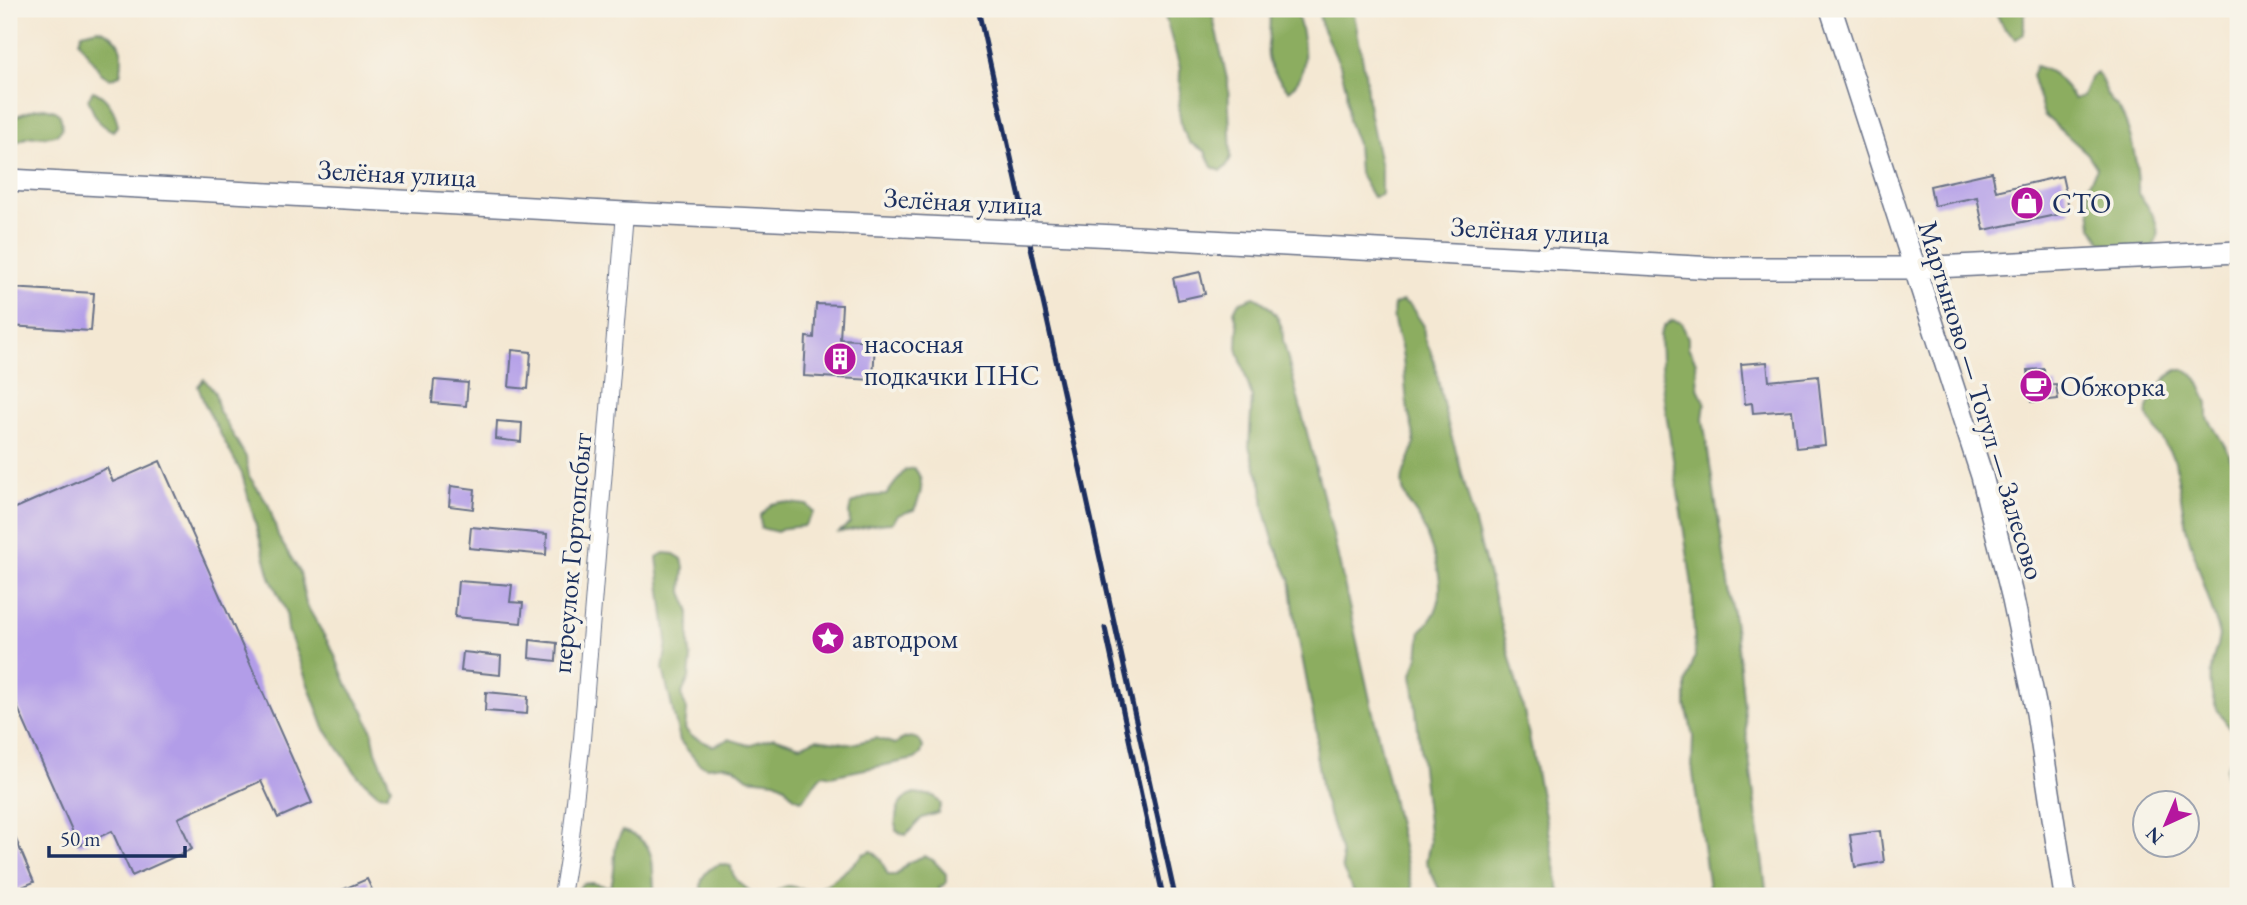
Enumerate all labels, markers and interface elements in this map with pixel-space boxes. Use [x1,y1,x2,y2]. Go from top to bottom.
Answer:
street label: Зелёная улица [317,151,478,195]
street label: Зелёная улица [883,179,1044,223]
shop icon: СТО [2008,184,2046,222]
place label: СТО [2052,185,2111,221]
street label: Зелёная улица [1450,208,1611,252]
street label: Мартыново — Тогул — Залесово [1910,216,2054,584]
place label: насосная подкачки ПНС [864,325,1040,393]
building icon: насосная подкачки ПНС [821,340,859,378]
cafe icon: Обжорка [2017,367,2055,405]
place label: Обжорка [2060,368,2166,404]
street label: переулок Гортопсбыт [543,431,599,675]
place icon: автодром [809,619,847,657]
place label: автодром [852,620,959,656]
north arrow [2132,790,2202,860]
scale bar [49,814,186,858]
text: N [2140,821,2169,850]
text: 50 m [60,825,101,852]

